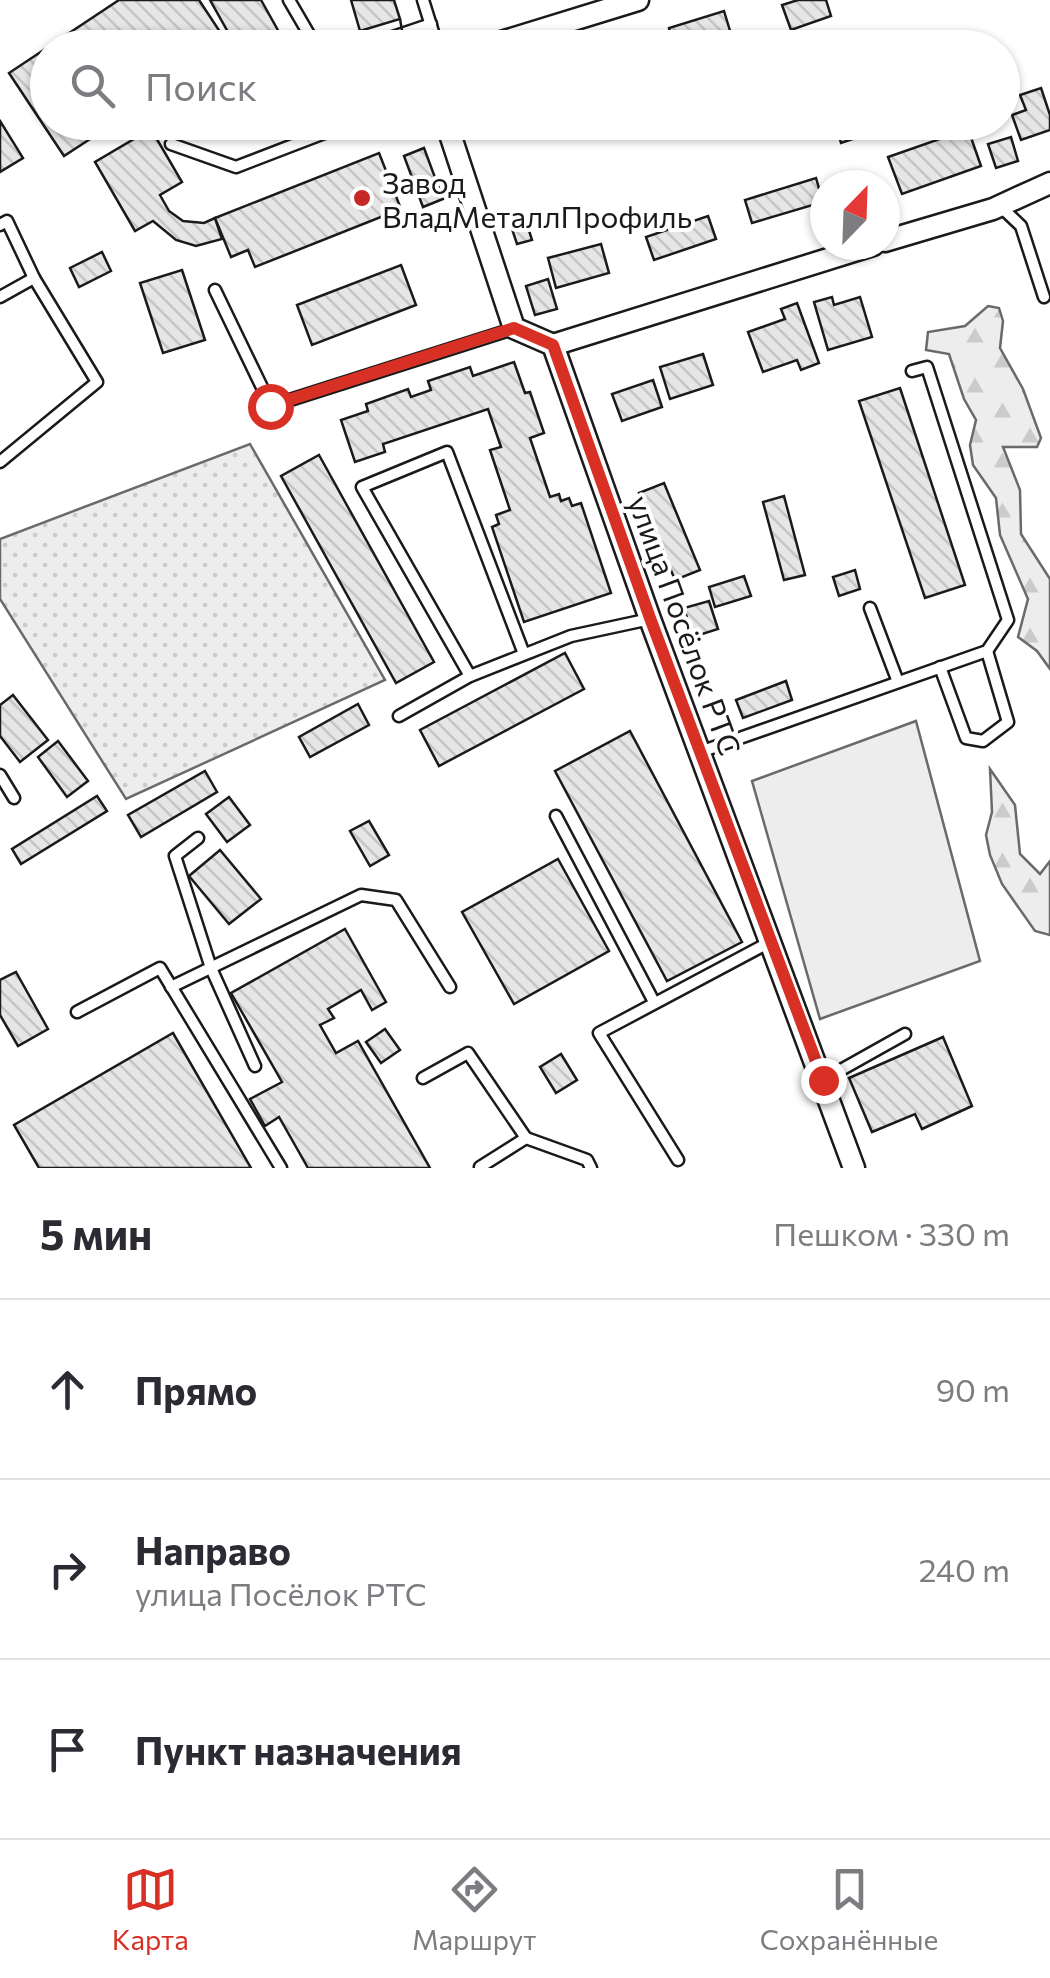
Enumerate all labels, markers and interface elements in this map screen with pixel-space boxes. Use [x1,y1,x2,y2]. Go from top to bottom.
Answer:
search box [30,30,1020,140]
icon: search [65,58,120,113]
text: Поиск [145,62,257,109]
place label: Завод ВладМеталлПрофиль [382,163,692,234]
north arrow [810,170,900,260]
marker: Завод ВладМеталлПрофиль [351,187,373,209]
route start [248,384,294,430]
street label: улица Посёлок РТС [622,490,750,760]
route end [801,1058,847,1104]
text: 5 мин [40,1207,152,1259]
text: Пешком · 330 m [773,1213,1010,1253]
icon: ahead [40,1362,95,1417]
text: Прямо [135,1366,257,1413]
text: 90 m [936,1369,1010,1409]
text: Направо [135,1526,291,1573]
icon: right [40,1542,95,1597]
text: 240 m [919,1549,1010,1589]
text: улица Посёлок РТС [135,1573,427,1613]
icon: arrive [40,1722,95,1777]
text: Пункт назначения [135,1726,462,1773]
tab: Карта [112,1862,189,1956]
tab: Маршрут [412,1862,536,1956]
tab: Сохранённые [760,1862,938,1956]

